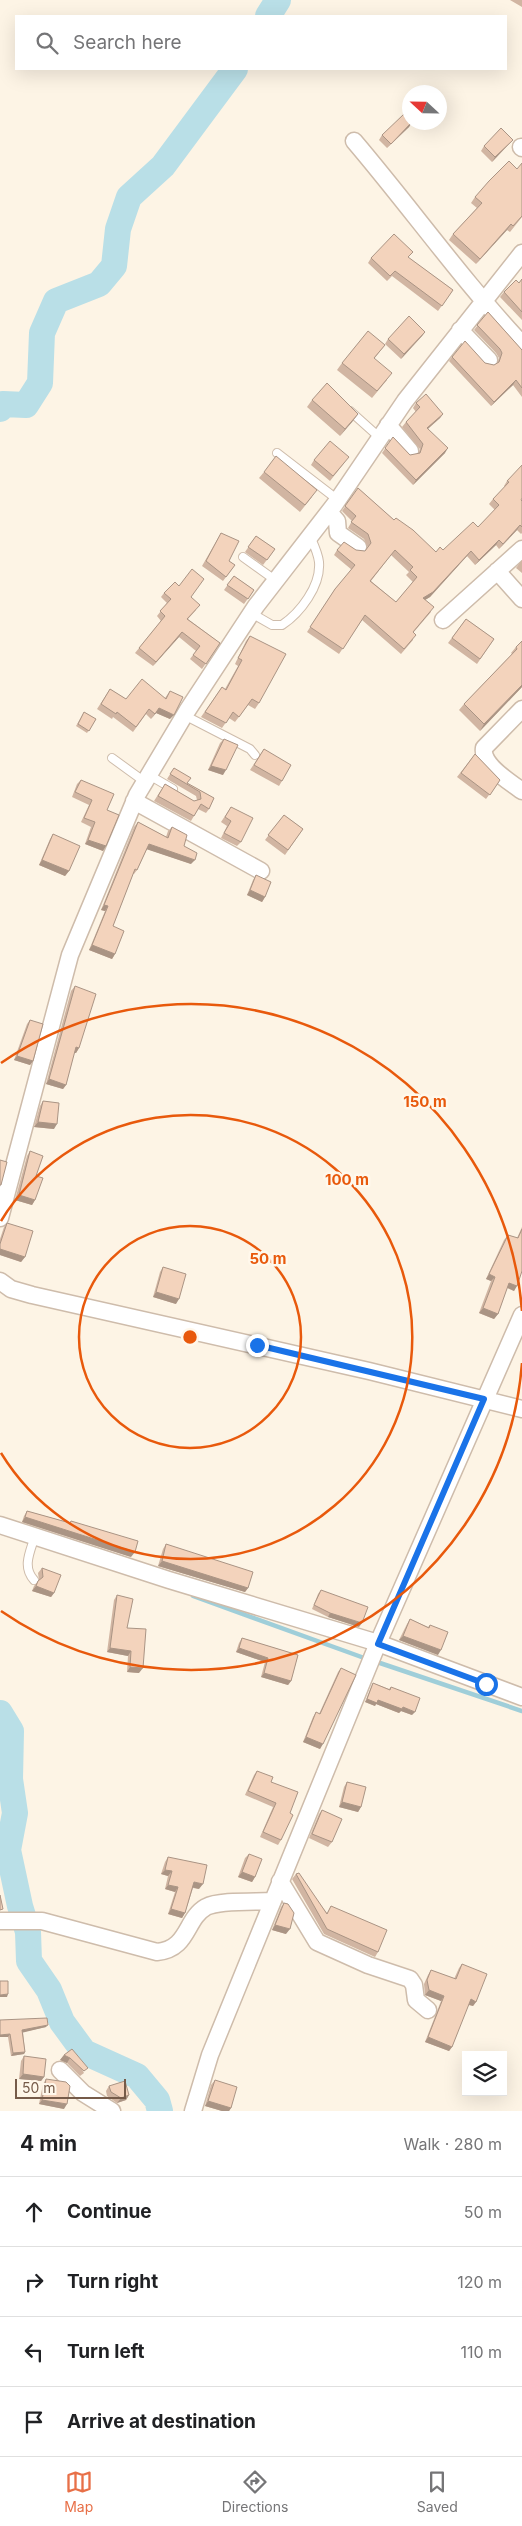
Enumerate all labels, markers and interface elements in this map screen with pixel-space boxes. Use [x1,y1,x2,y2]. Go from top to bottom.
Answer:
search box [15,15,507,70]
icon: search [33,29,61,57]
text: Search here [73,31,182,54]
north arrow [402,85,447,130]
text: 150 m [403,1092,447,1111]
text: 100 m [325,1170,369,1189]
text: 50 m [250,1249,286,1268]
centre of rings [181,1328,199,1346]
route end [246,1334,269,1357]
route start [475,1673,498,1696]
map controls [462,2051,507,2096]
button: layers [462,2051,507,2096]
scale bar [15,2076,126,2099]
text: 50 m [22,2079,56,2096]
text: 4 min [20,2131,77,2156]
text: Walk · 280 m [404,2134,502,2154]
icon: ahead [20,2198,48,2226]
text: Continue [67,2200,152,2223]
text: 50 m [464,2202,502,2222]
icon: right [20,2268,48,2296]
text: Turn right [67,2270,158,2293]
text: 120 m [457,2272,502,2292]
icon: left [20,2338,48,2366]
text: Turn left [67,2340,145,2363]
text: 110 m [460,2342,502,2362]
icon: arrive [20,2408,48,2436]
text: Arrive at destination [67,2410,256,2433]
tab: Map [64,2468,93,2515]
tab: Directions [222,2468,288,2515]
tab: Saved [417,2468,458,2515]

